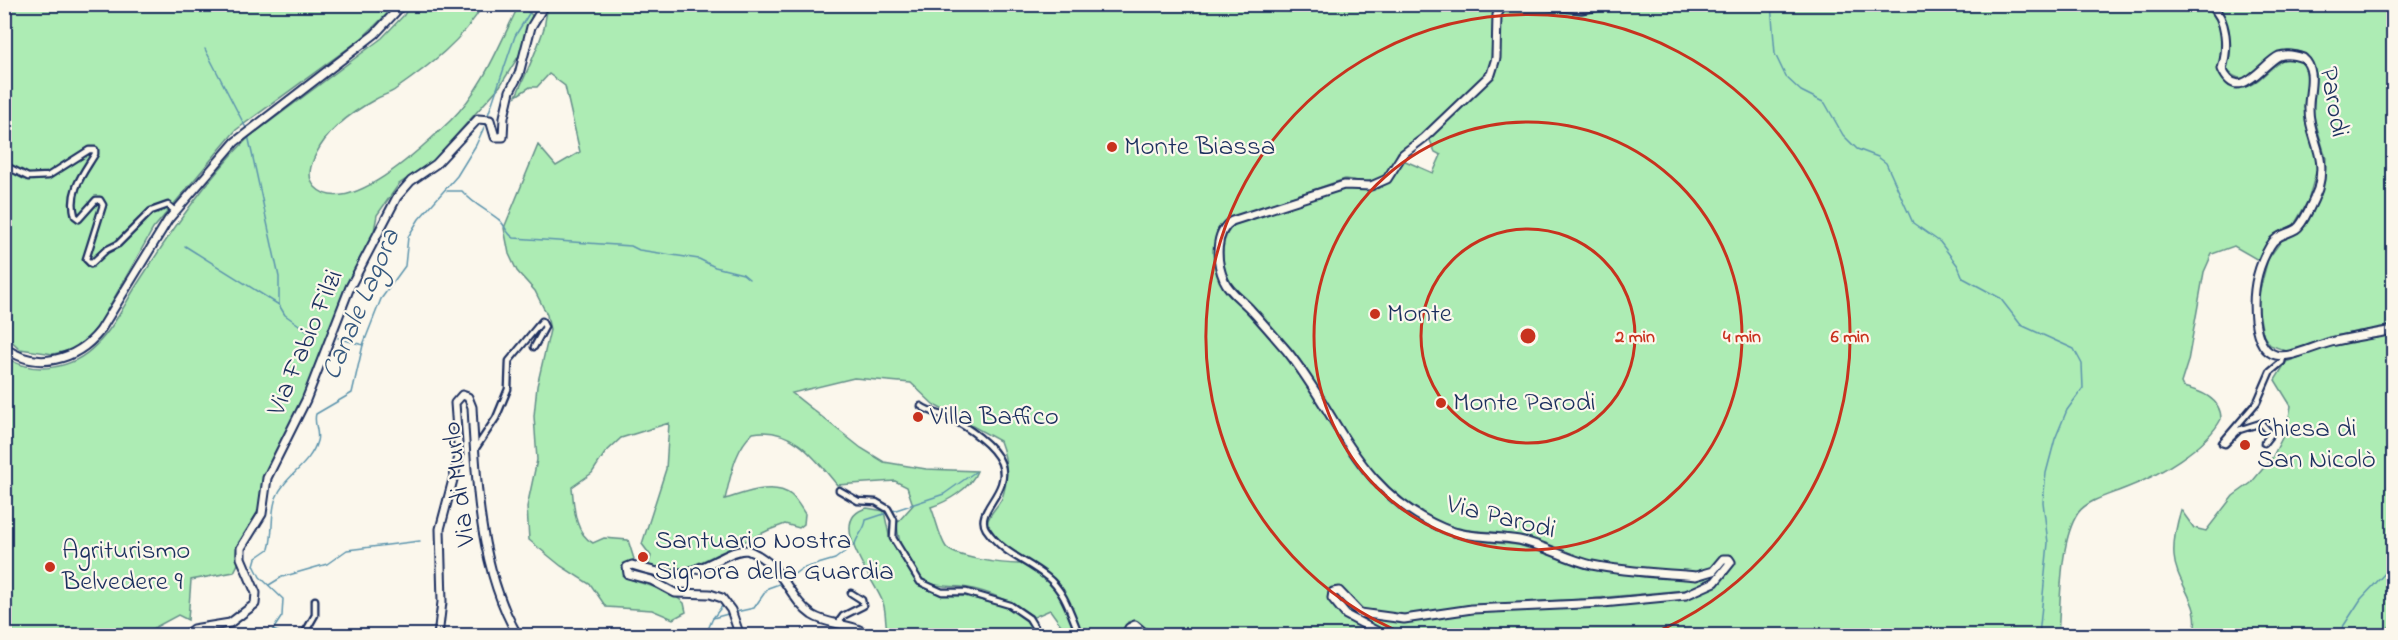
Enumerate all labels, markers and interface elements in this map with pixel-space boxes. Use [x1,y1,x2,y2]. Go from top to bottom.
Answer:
street label: Parodi [2308,64,2358,140]
place label: Monte Biassa [1124,128,1275,167]
marker: Monte Biassa [1105,140,1119,154]
water label: Canale Lagora [312,222,412,387]
street label: Via Fabio Filzi [257,264,354,423]
place label: Monte [1387,295,1453,334]
marker: Monte [1368,307,1382,321]
text: 2 min [1614,325,1655,351]
text: 4 min [1723,325,1761,351]
text: 6 min [1831,325,1869,351]
centre of rings [1518,326,1538,346]
place label: Monte Parodi [1453,384,1596,423]
marker: Monte Parodi [1434,396,1448,410]
place label: Villa Baffico [929,398,1059,437]
marker: Villa Baffico [911,410,925,424]
place label: Chiesa di San Nicolò [2257,410,2376,480]
street label: Via di Murlo [433,419,487,550]
marker: Chiesa di San Nicolò [2238,438,2252,452]
street label: Via Parodi [1441,485,1560,550]
place label: Santuario Nostra Signora della Guardia [655,522,894,592]
place label: Agriturismo Belvedere 9 [61,532,190,602]
marker: Santuario Nostra Signora della Guardia [636,550,650,564]
marker: Agriturismo Belvedere 9 [43,560,57,574]

